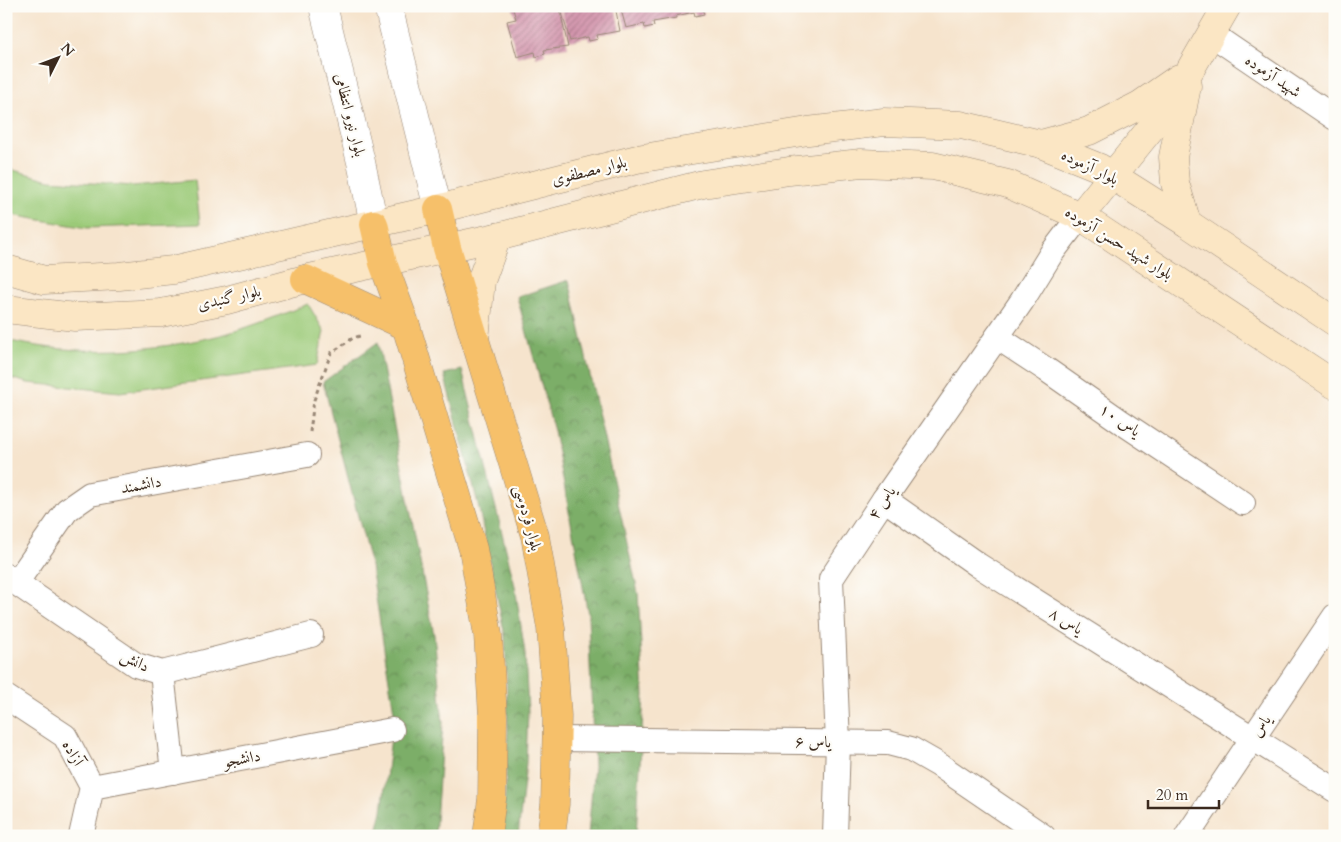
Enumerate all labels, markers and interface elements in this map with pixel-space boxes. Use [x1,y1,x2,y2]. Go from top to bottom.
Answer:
north arrow [32,32,82,82]
text: N [56,39,78,61]
street label: شهید آزموده [1241,49,1305,103]
street label: بلوار نیرو انتظامی [329,71,371,159]
street label: بلوار آزموده [1058,144,1122,190]
street label: بلوار مصطفوی [549,151,629,191]
street label: بلوار شهید حسن آزموده [1061,201,1177,285]
street label: بلوار گنبدی [195,280,263,316]
street label: یاس ۱۰ [1095,398,1146,442]
street label: دانشمند [119,471,163,499]
street label: یاس ۴ [863,481,902,524]
street label: بلوار فردوسی [509,483,547,553]
street label: یاس ۸ [1045,602,1088,640]
street label: دانش [117,644,153,678]
street label: یاس [1246,710,1277,742]
street label: یاس ۶ [795,731,832,753]
street label: آزاده [57,736,90,771]
street label: دانشجو [220,745,262,774]
scale bar [1148,777,1220,809]
text: 20 m [1156,785,1188,805]

